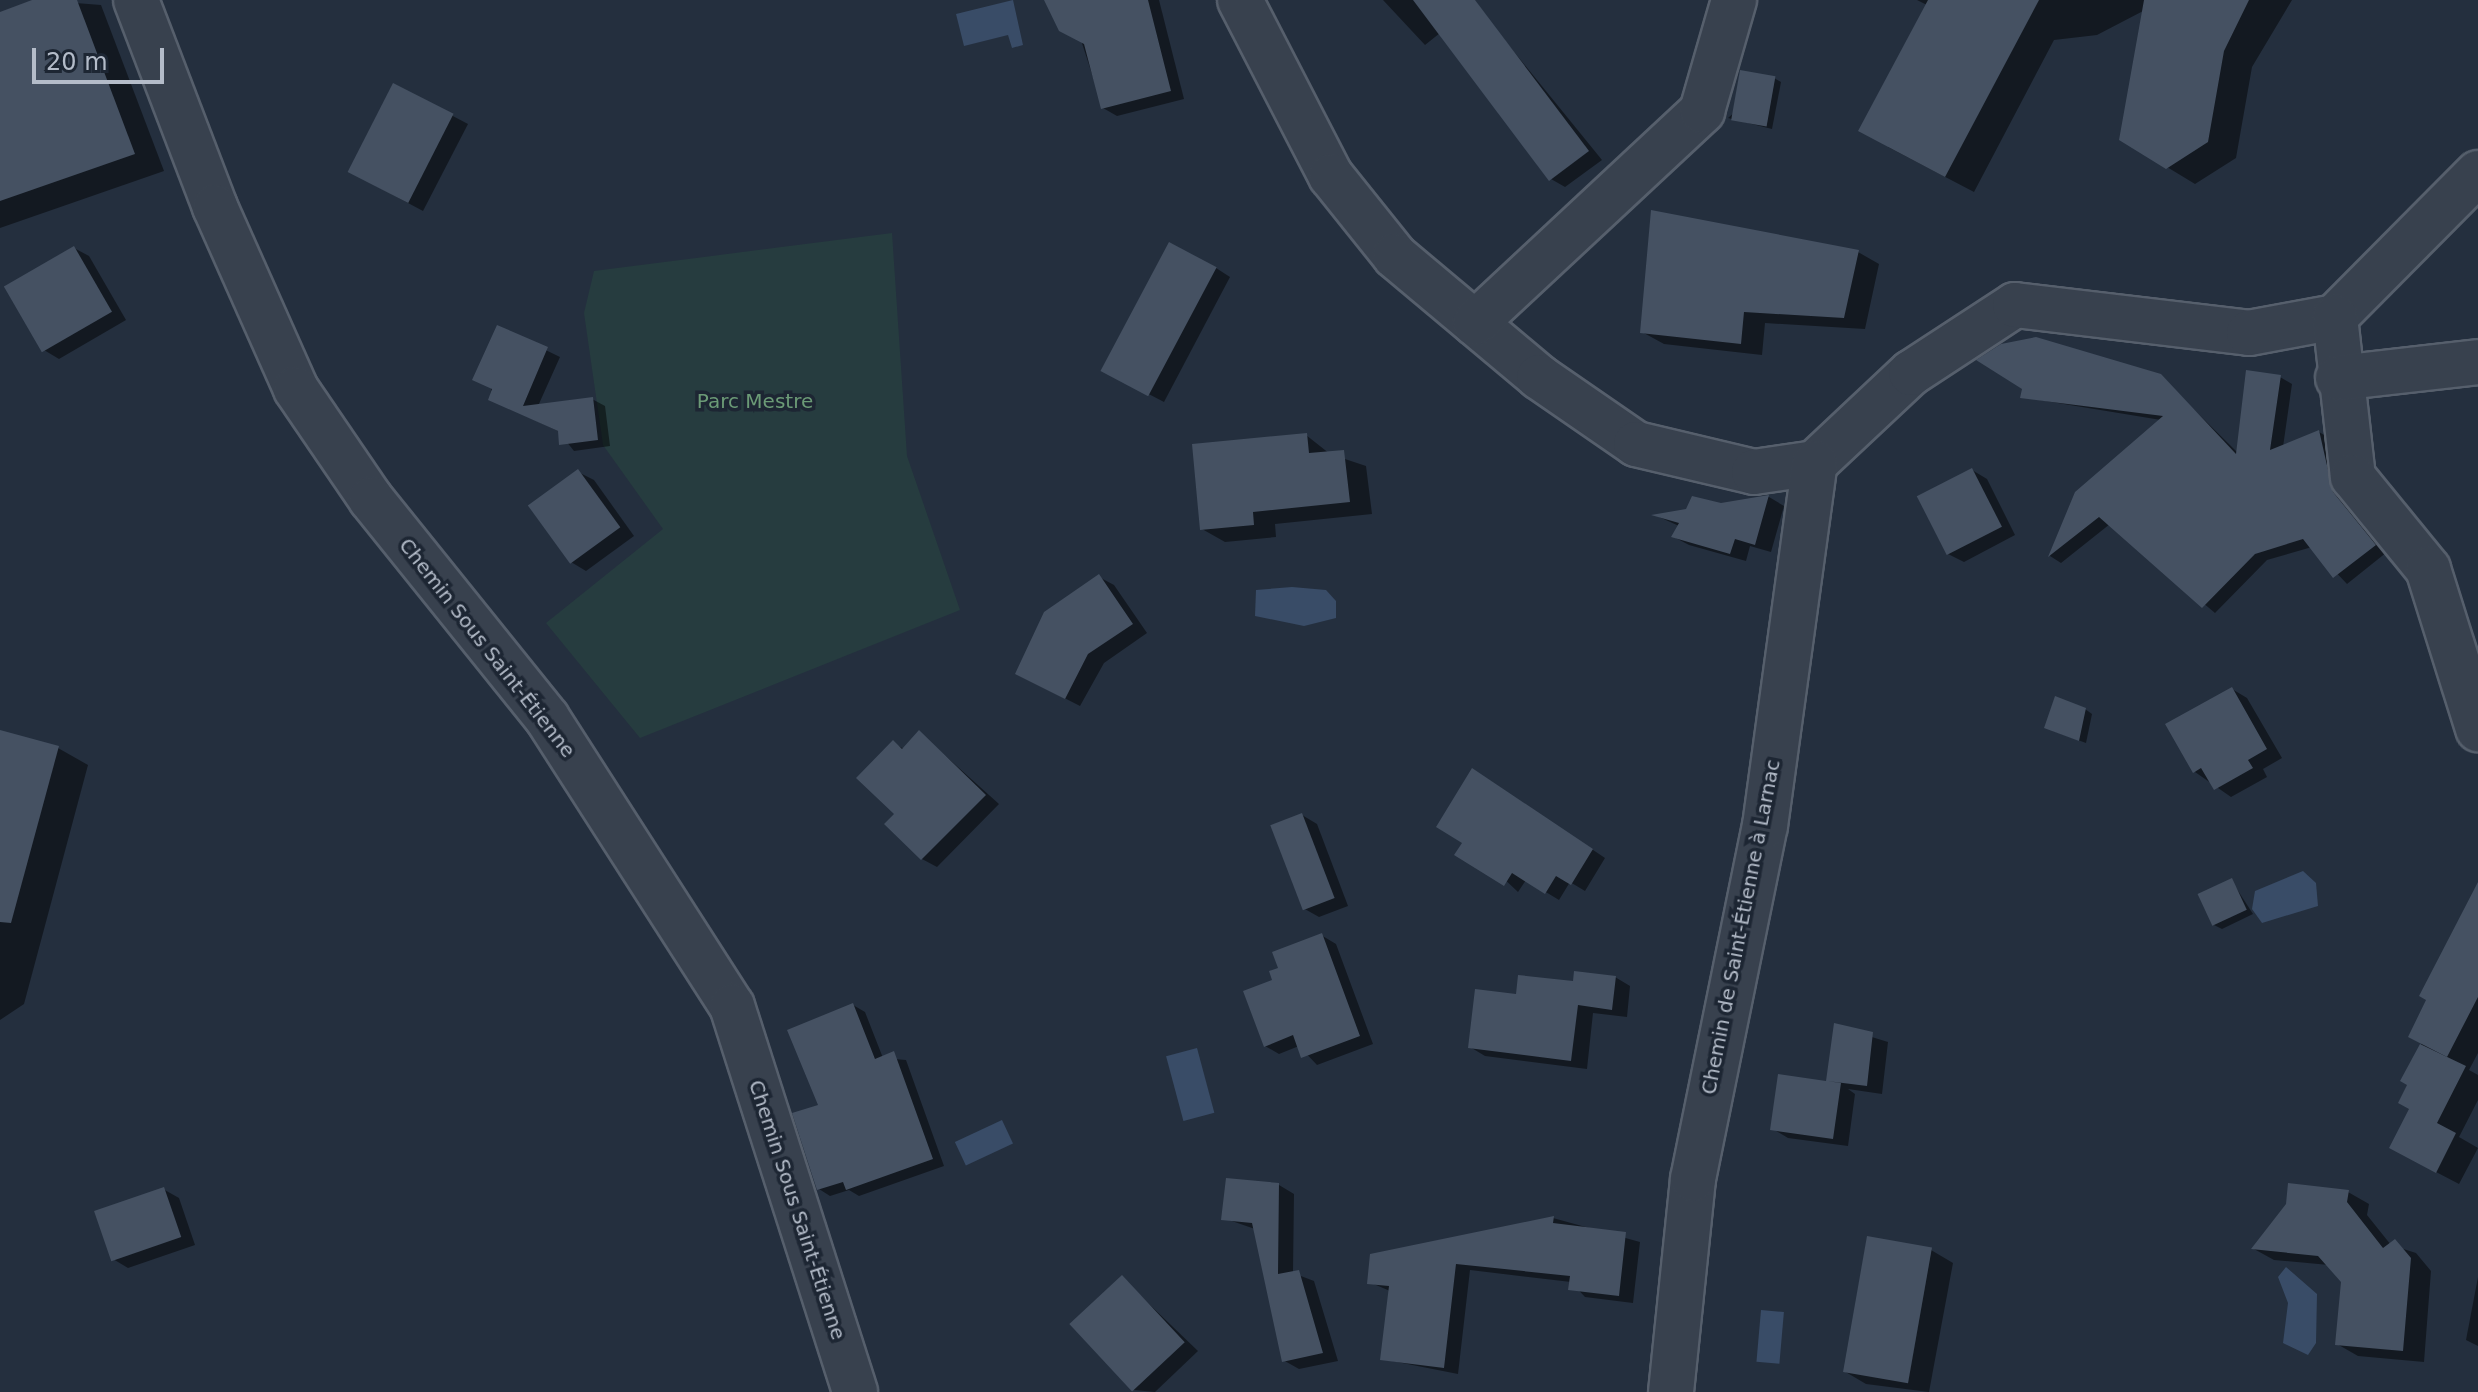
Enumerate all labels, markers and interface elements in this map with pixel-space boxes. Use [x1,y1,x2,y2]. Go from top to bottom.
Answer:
scale bar [36,32,168,82]
text: 20 m [46,48,108,76]
park label: Parc Mestre [697,389,813,413]
street label: Chemin Sous Saint-Étienne [394,534,580,762]
street label: Chemin de Saint-Étienne à Larnac [1697,757,1785,1097]
street label: Chemin Sous Saint-Étienne [744,1077,850,1343]

